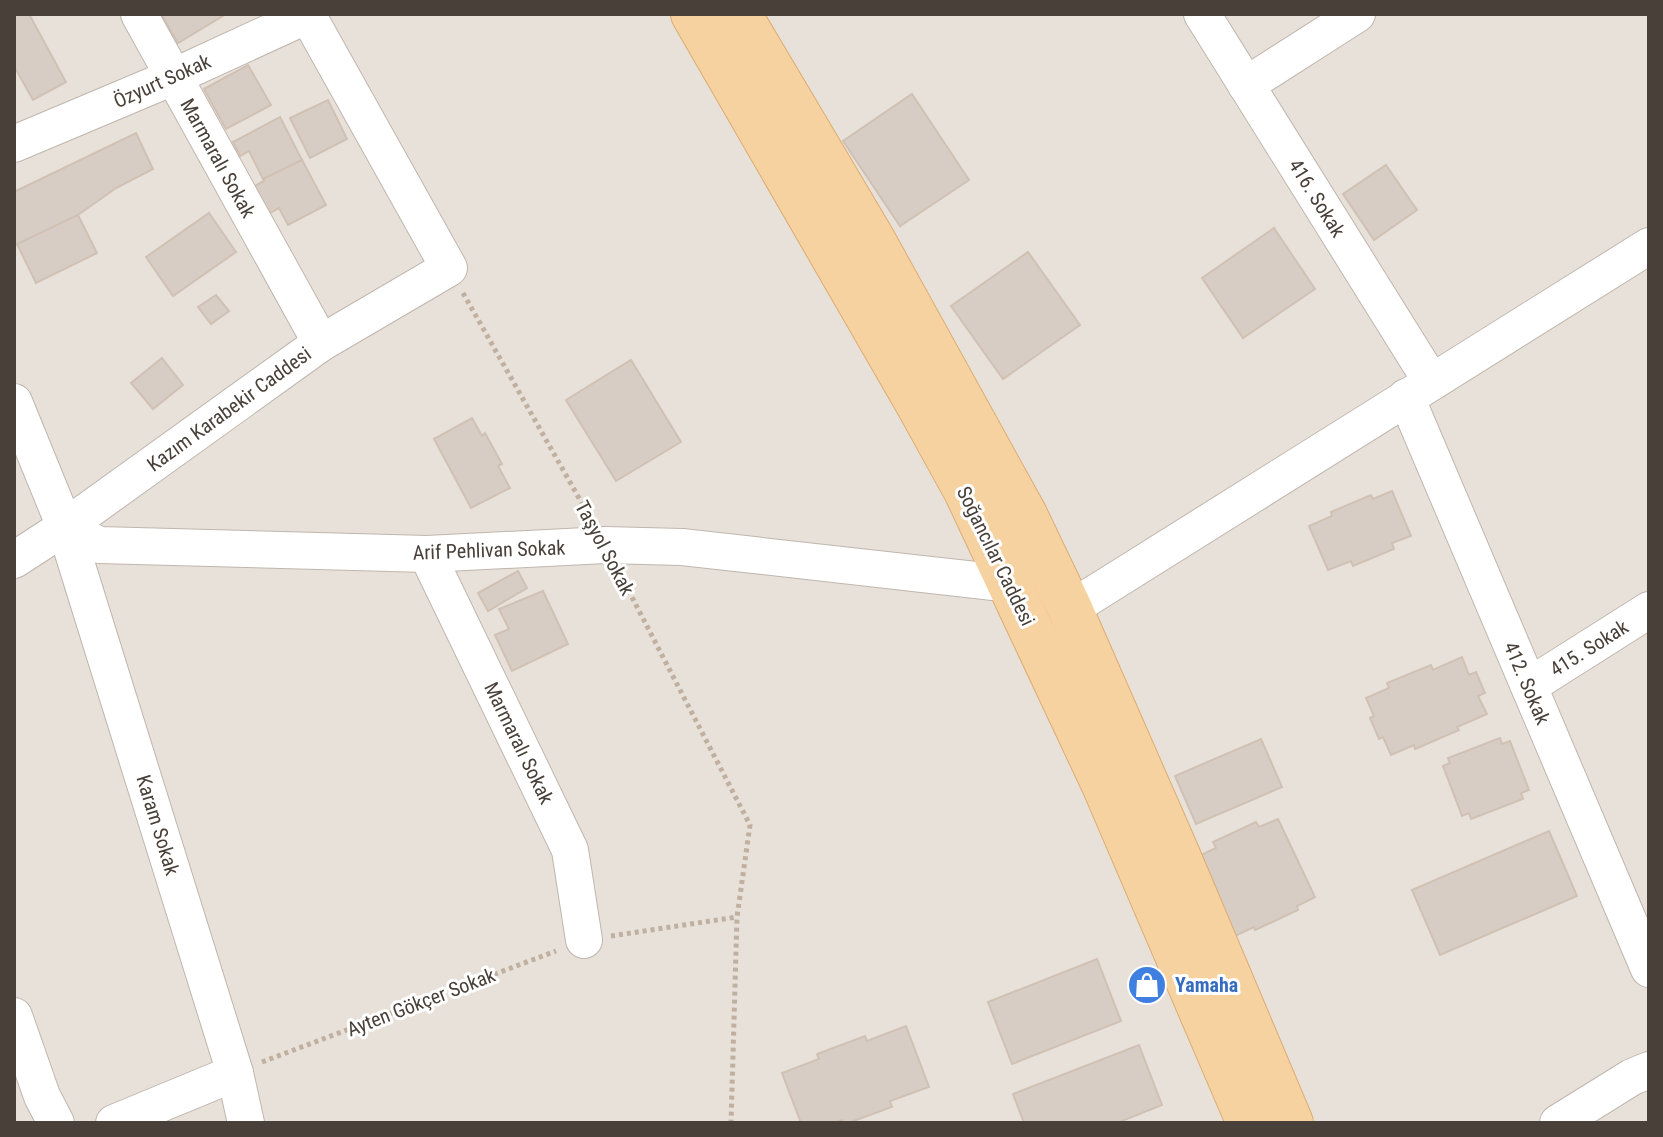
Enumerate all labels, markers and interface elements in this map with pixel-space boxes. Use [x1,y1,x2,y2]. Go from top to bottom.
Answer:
street label: Özyurt Sokak [110,49,214,113]
street label: Marmaralı Sokak [175,94,261,222]
street label: 416. Sokak [1284,155,1350,241]
street label: Kazım Karabekir Caddesi [142,341,316,477]
street label: Soğancılar Caddesi [952,482,1040,630]
street label: Taşyol Sokak [570,497,640,599]
street label: Arif Pehlivan Sokak [412,535,566,565]
street label: 415. Sokak [1546,615,1632,681]
street label: 412. Sokak [1499,638,1555,728]
street label: Marmaralı Sokak [479,678,559,808]
street label: Karam Sokak [131,772,185,878]
street label: Ayten Gökçer Sokak [343,963,499,1041]
shop icon: Yamaha [1126,964,1168,1006]
place label: Yamaha [1175,973,1238,997]

